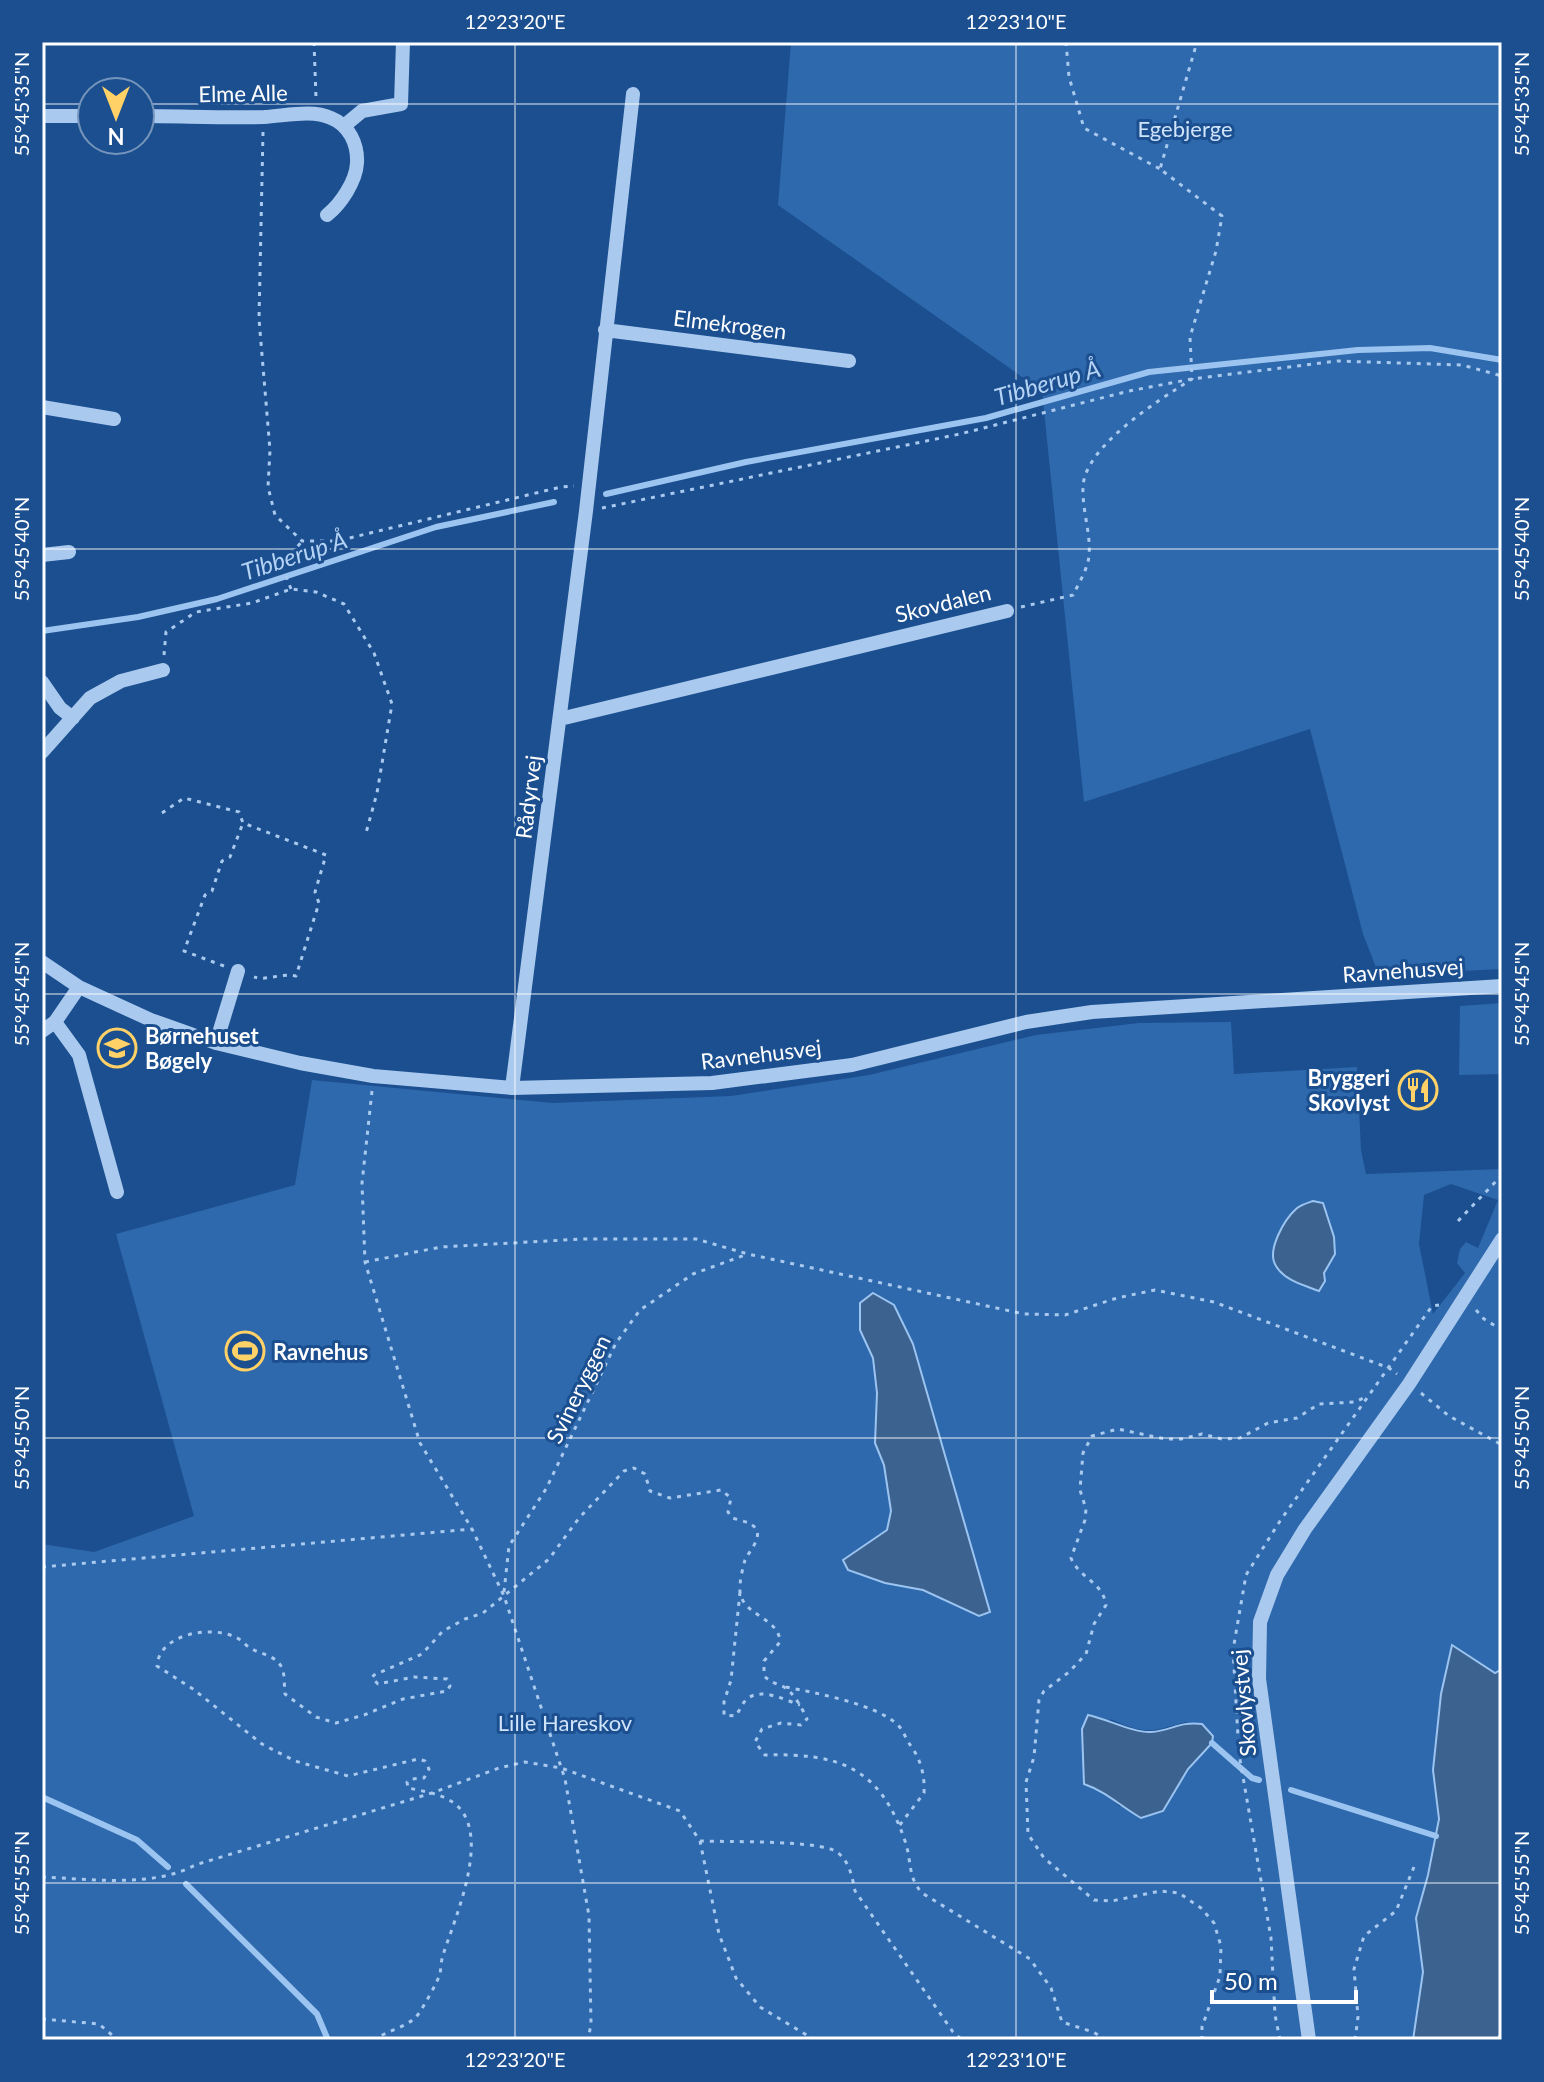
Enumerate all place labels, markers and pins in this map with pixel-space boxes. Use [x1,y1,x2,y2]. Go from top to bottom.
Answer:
place label: Børnehuset Bøgely [145,1022,259,1074]
school or university icon: Børnehuset Bøgely [96,1027,138,1069]
place label: Bryggeri Skovlyst [1308,1064,1391,1116]
restaurant icon: Bryggeri Skovlyst [1397,1069,1439,1111]
sports icon: Ravnehus [224,1330,266,1372]
place label: Ravnehus [273,1338,368,1365]

